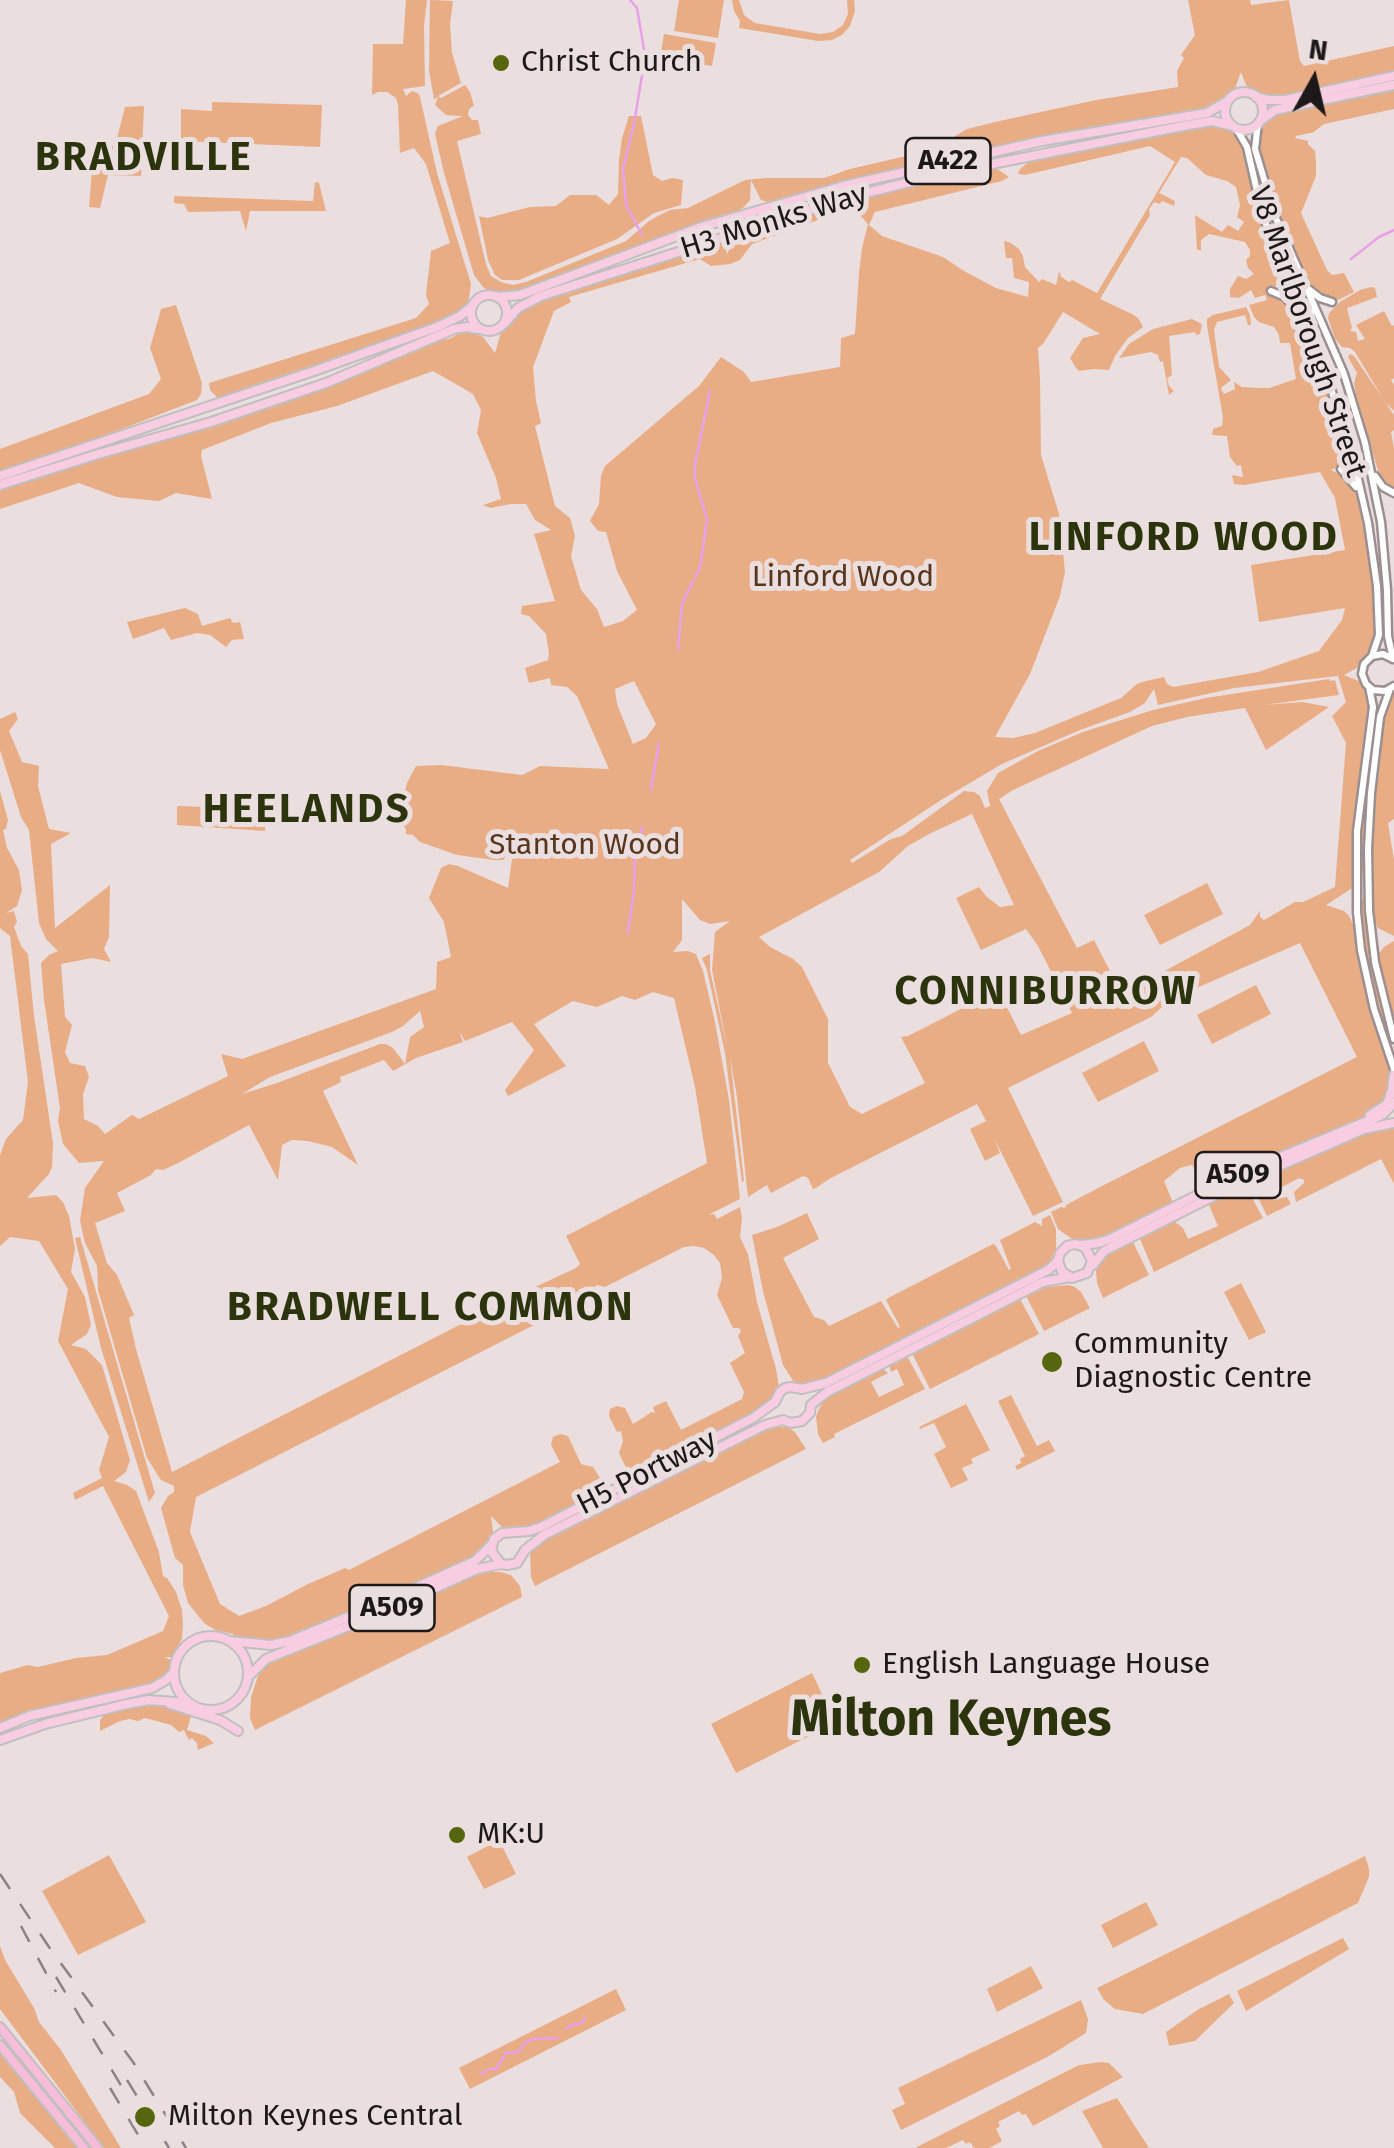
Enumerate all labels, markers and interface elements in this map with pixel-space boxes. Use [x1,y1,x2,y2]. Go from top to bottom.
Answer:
north arrow [1264,30,1364,130]
text: N [1307,32,1330,67]
place label: Christ Church [521,45,702,81]
marker: Christ Church [490,52,512,74]
district label: BRADVILLE [35,135,253,183]
road number: A422 [906,138,990,184]
street label: H3 Monks Way [676,177,872,267]
street label: V8 Marlborough Street [1240,182,1374,482]
district label: LINFORD WOOD [1029,515,1339,563]
park label: Linford Wood [752,560,934,596]
district label: HEELANDS [203,787,411,835]
park label: Stanton Wood [489,828,681,864]
district label: CONNIBURROW [894,969,1198,1017]
road number: A509 [1196,1152,1280,1198]
district label: BRADWELL COMMON [227,1285,635,1333]
place label: Community Diagnostic Centre [1074,1327,1312,1398]
marker: Community Diagnostic Centre [1039,1349,1065,1375]
street label: H5 Portway [571,1423,723,1523]
road number: A509 [350,1585,434,1631]
place label: English Language House [882,1647,1210,1683]
marker: English Language House [851,1654,873,1676]
district label: Milton Keynes [791,1691,1111,1751]
place label: MK:U [477,1817,545,1853]
marker: MK:U [446,1824,468,1846]
place label: Milton Keynes Central [168,2099,462,2135]
marker: Milton Keynes Central [132,2104,158,2130]

